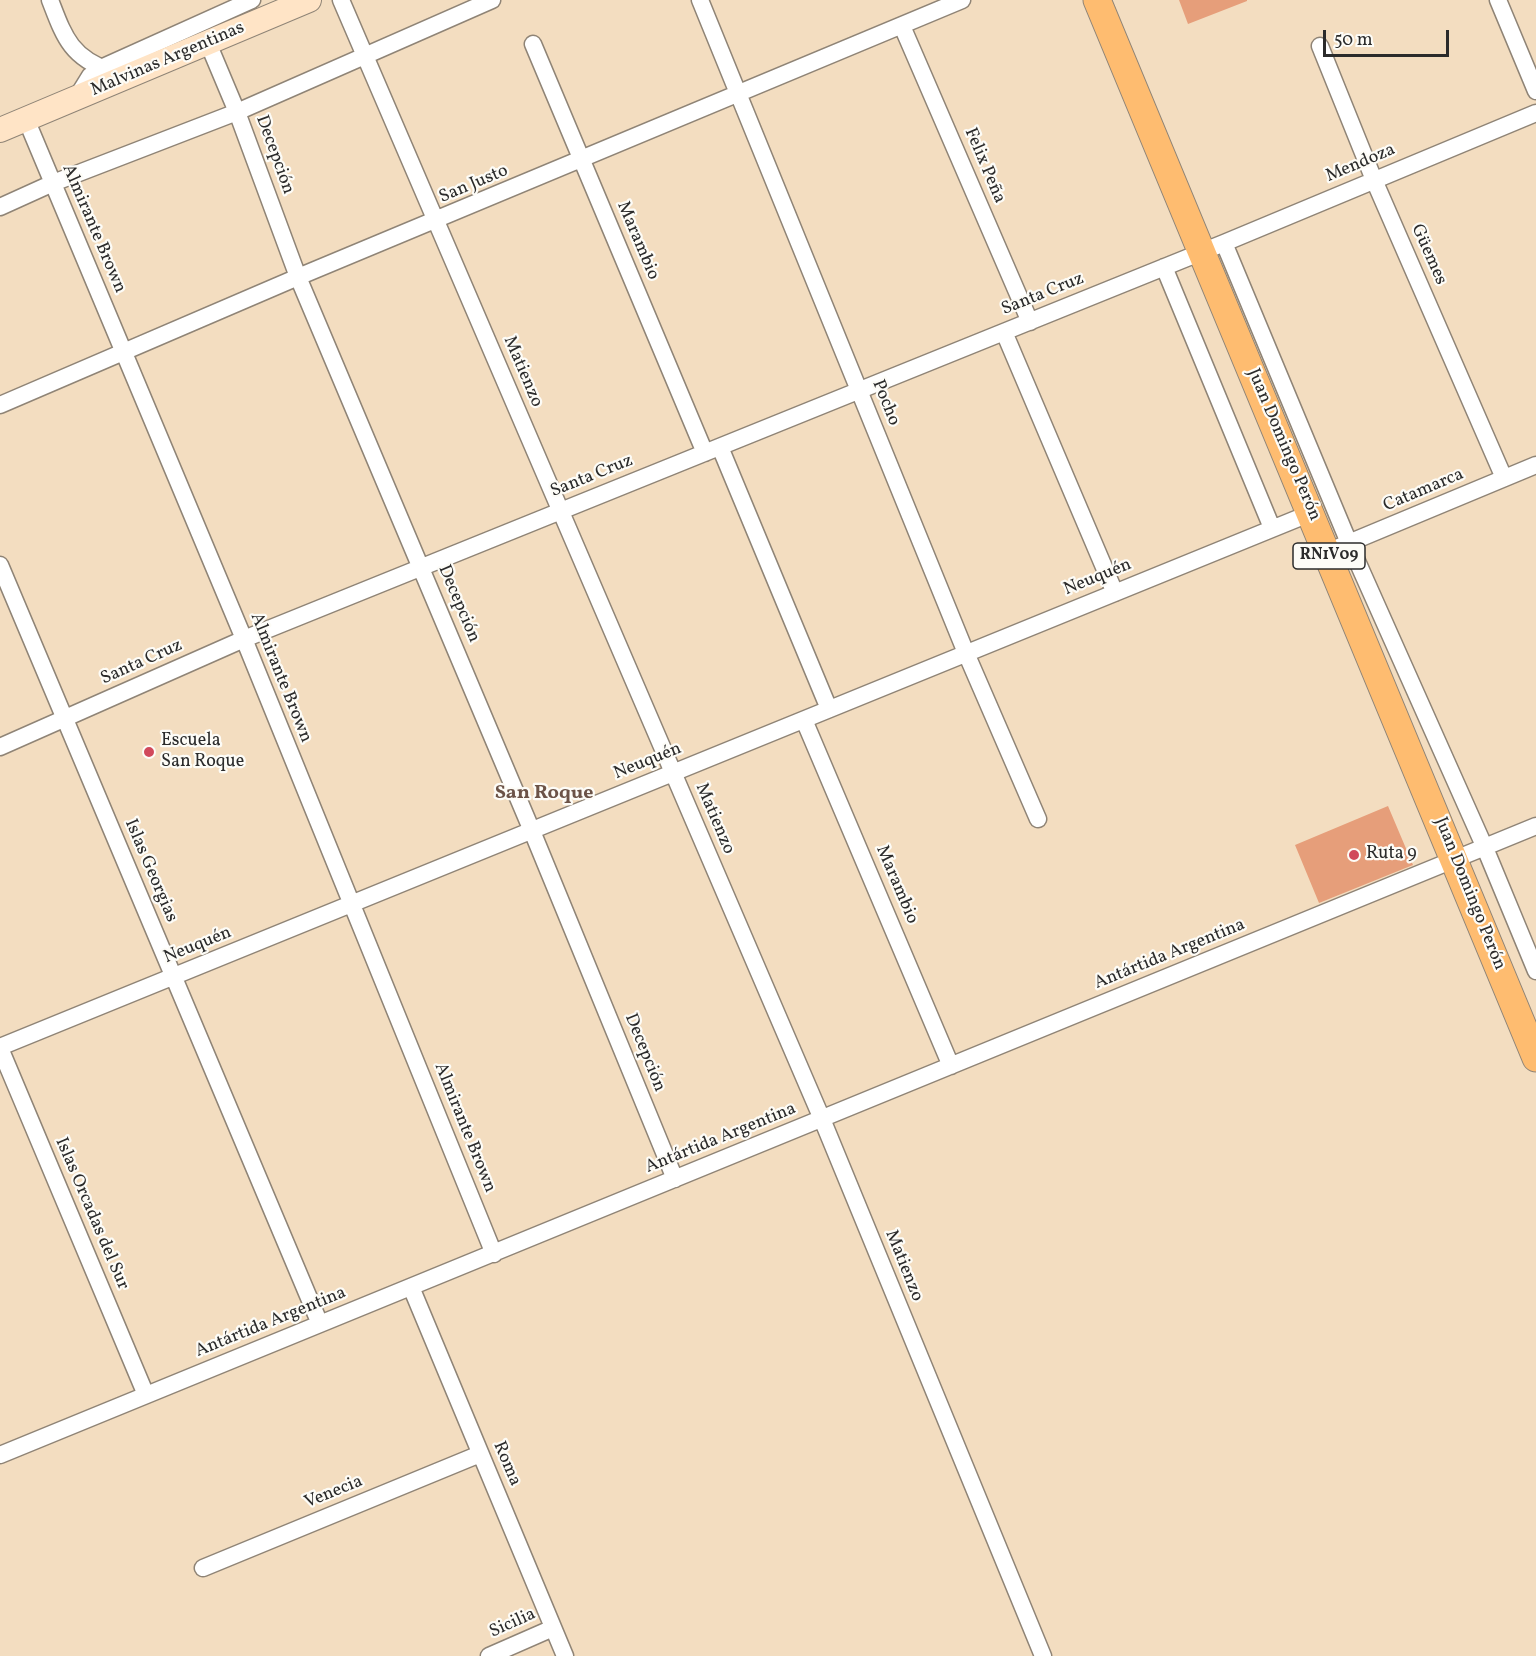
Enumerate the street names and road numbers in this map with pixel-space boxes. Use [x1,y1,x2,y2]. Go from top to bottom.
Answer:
street label: Malvinas Argentinas [88,18,248,102]
street label: Decepción [250,113,298,197]
street label: Felix Peña [958,125,1010,207]
street label: Mendoza [1323,140,1399,188]
street label: Almirante Brown [56,161,130,297]
street label: San Justo [436,161,512,209]
street label: Marambio [611,199,663,283]
street label: Güemes [1405,221,1451,289]
street label: Santa Cruz [999,269,1087,321]
street label: Matienzo [497,333,547,411]
street label: Juan Domingo Perón [1241,366,1325,524]
street label: Pocho [866,377,904,429]
street label: Santa Cruz [548,451,636,503]
street label: Catamarca [1381,464,1467,518]
road number: RN1V09 [1293,543,1365,569]
street label: Neuquén [1061,555,1135,601]
street label: Decepción [432,562,484,646]
street label: Almirante Brown [244,610,316,746]
street label: Santa Cruz [98,635,186,691]
street label: Neuquén [611,739,685,785]
street label: Matienzo [689,780,739,858]
street label: Juan Domingo Perón [1428,814,1510,974]
street label: Islas Georgias [119,816,181,926]
street label: Marambio [870,843,922,927]
street label: Antártida Argentina [1091,915,1249,995]
street label: Neuquén [161,923,235,969]
street label: Decepción [619,1011,669,1095]
street label: Almirante Brown [428,1060,500,1196]
street label: Antártida Argentina [642,1099,800,1179]
street label: Islas Orcadas del Sur [49,1135,133,1293]
street label: Matienzo [879,1227,927,1305]
street label: Antártida Argentina [192,1283,350,1363]
street label: Roma [487,1438,525,1490]
street label: Venecia [302,1472,366,1514]
street label: Sicilia [486,1604,540,1644]

